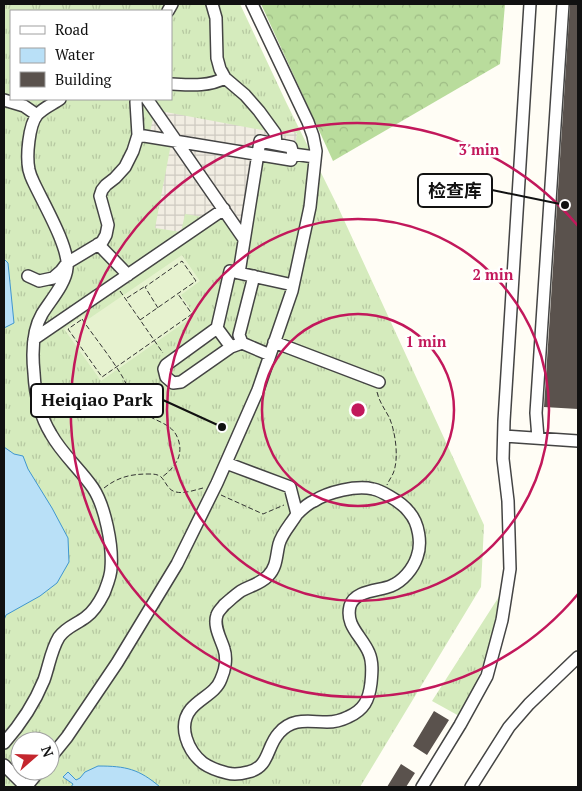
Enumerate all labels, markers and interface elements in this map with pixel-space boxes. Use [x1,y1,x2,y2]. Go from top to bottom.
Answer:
legend [10,10,172,100]
text: Road [55,19,88,39]
text: Water [55,44,95,64]
text: Building [55,69,113,89]
text: 3 min [458,139,500,159]
callout: 检查库 [418,174,492,207]
text: 检查库 [428,178,482,202]
text: 2 min [472,264,514,284]
text: 1 min [405,331,447,351]
callout: Heiqiao Park [31,384,163,417]
text: Heiqiao Park [41,387,153,411]
centre of rings [349,401,367,419]
north arrow [10,731,60,781]
text: N [37,743,59,760]

